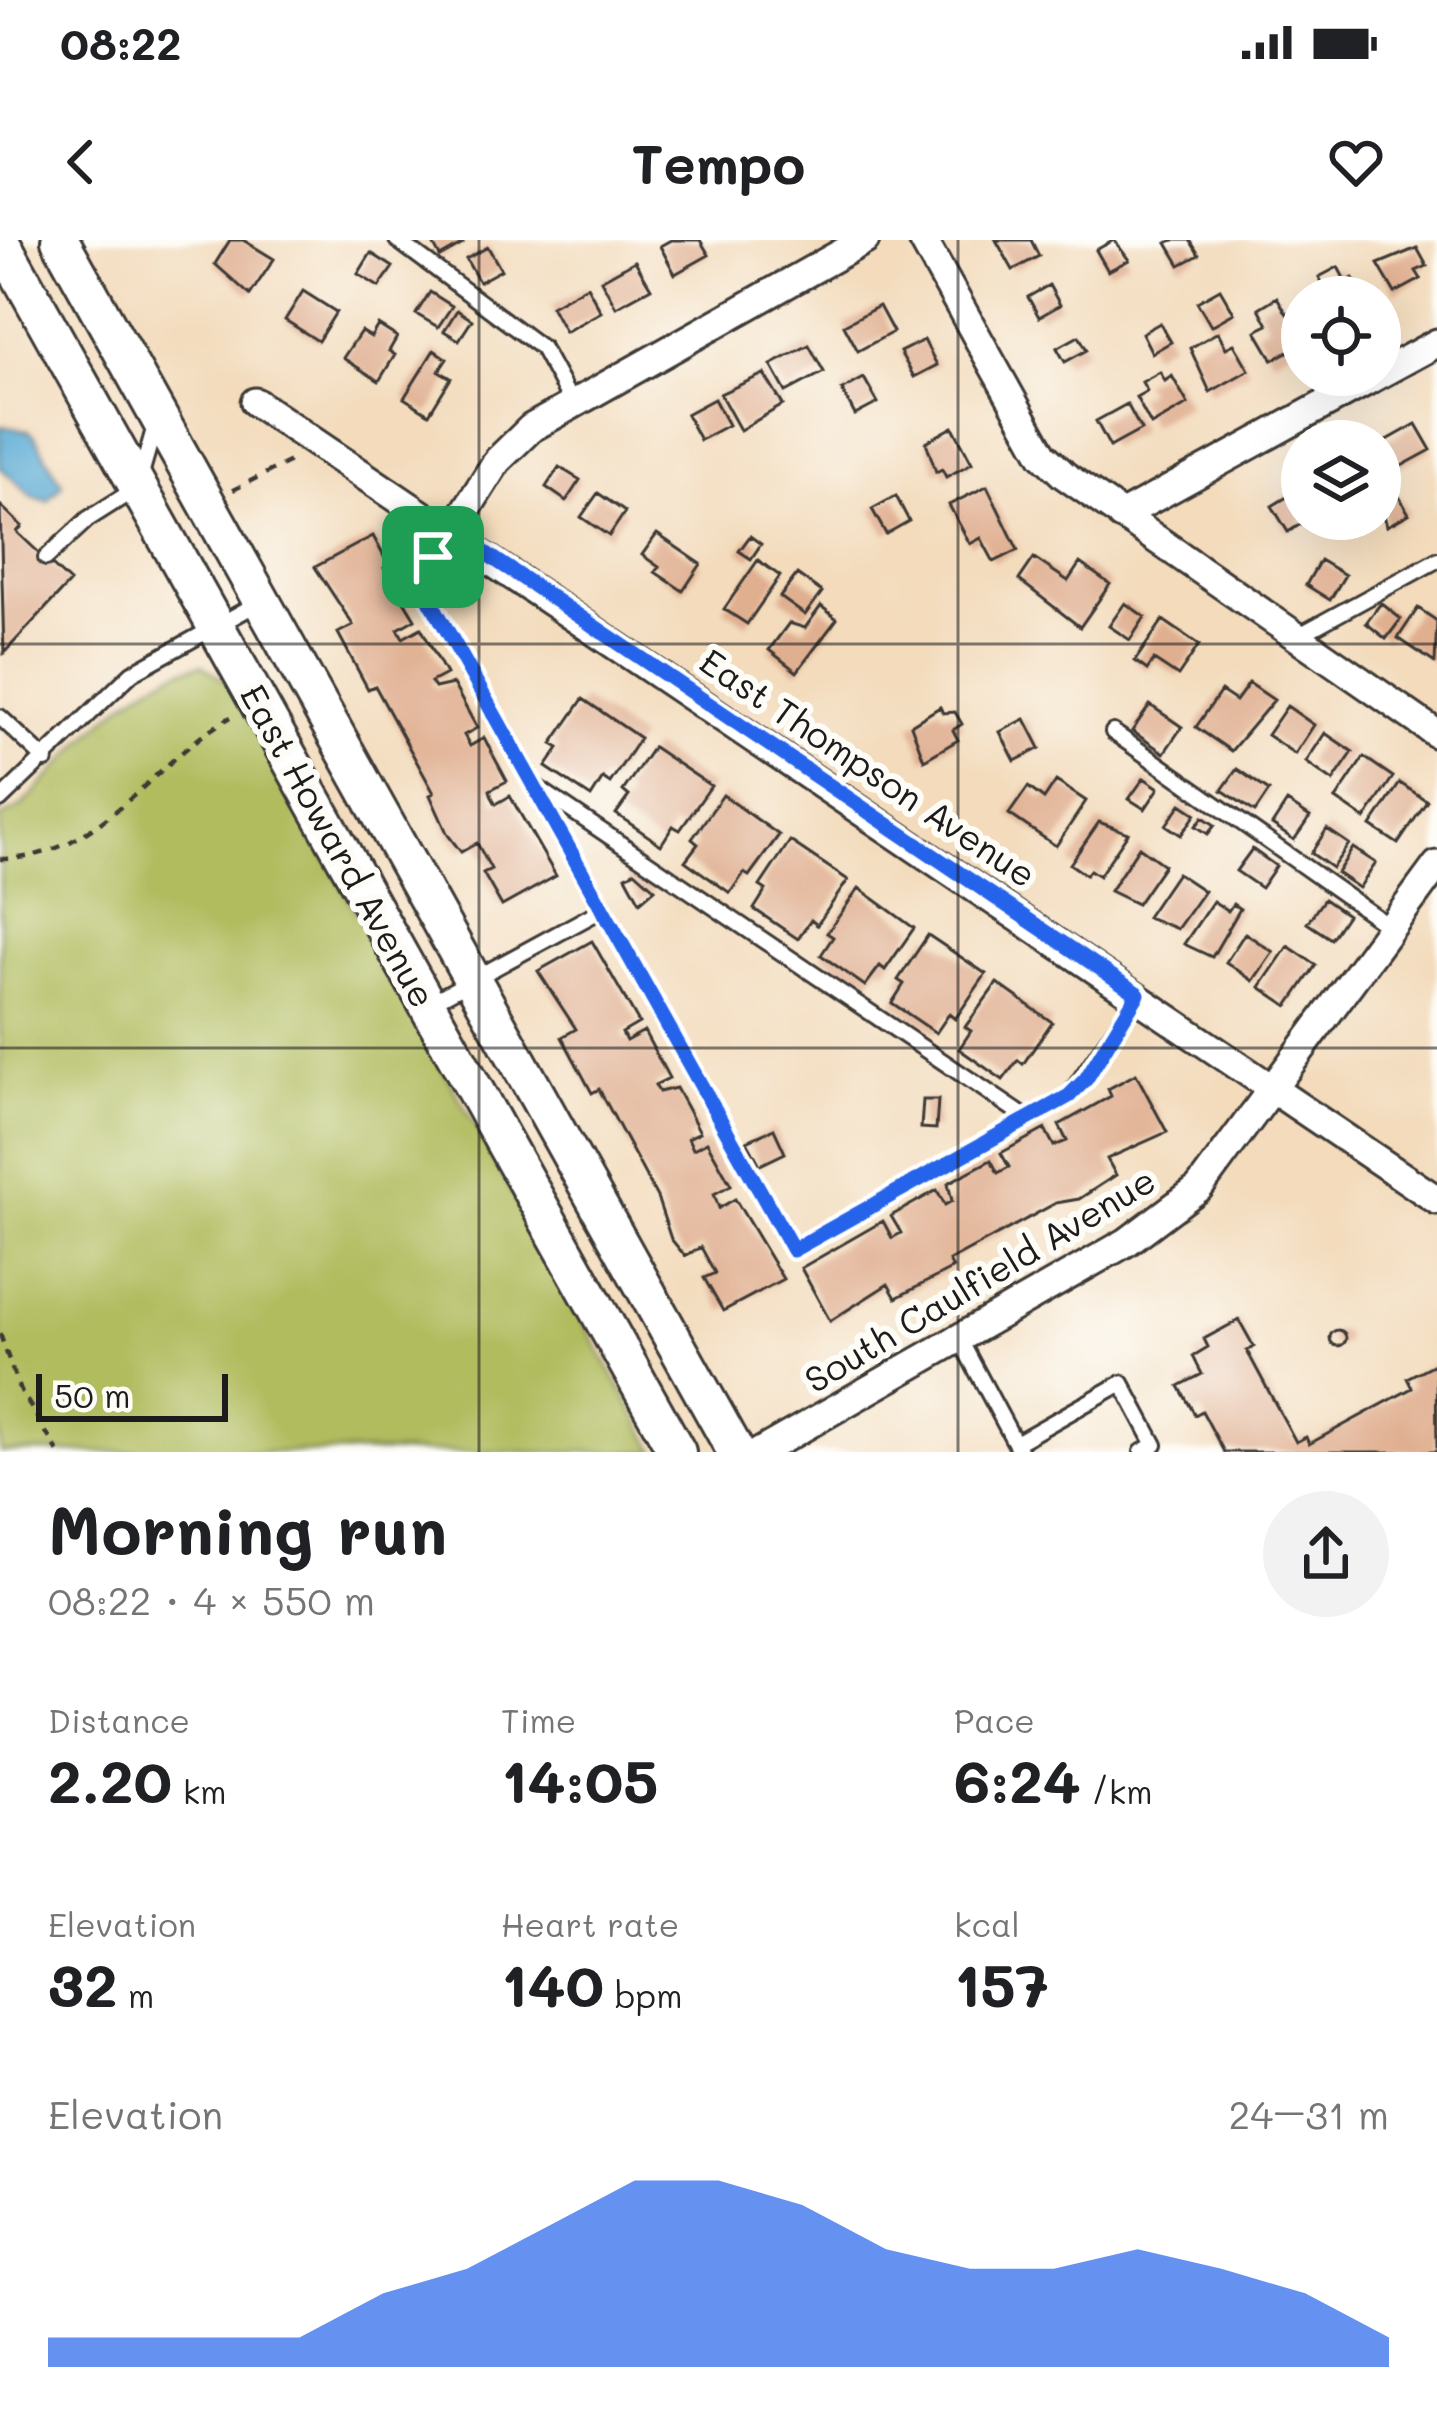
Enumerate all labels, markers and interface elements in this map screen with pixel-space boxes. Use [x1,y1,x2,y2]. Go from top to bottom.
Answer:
text: 08:22 [60,13,181,71]
text: Tempo [632,127,805,198]
icon: back [48,129,114,195]
icon: heart [1323,129,1389,195]
map controls [1281,276,1401,540]
button: locate [1281,276,1401,396]
button: layers [1281,420,1401,540]
pin [382,506,484,608]
icon: arrive [400,524,466,590]
street label: East Thompson Avenue [692,637,1046,897]
street label: East Howard Avenue [231,675,448,1015]
street label: South Caulfield Avenue [795,1155,1163,1402]
scale bar [36,1368,228,1421]
text: 50 m [54,1373,130,1416]
text: Morning run [48,1486,447,1572]
button: share [1263,1491,1389,1617]
text: 08:22 · 4 × 550 m [48,1574,375,1625]
text: Distance [48,1698,190,1741]
text: Time [501,1698,576,1741]
text: Pace [954,1698,1035,1741]
text: 2.20 [48,1741,172,1819]
text: 14:05 [501,1741,658,1819]
text: 6:24 [954,1741,1081,1819]
text: km [172,1769,227,1812]
text: /km [1081,1769,1153,1812]
text: Elevation [48,1902,196,1945]
text: Heart rate [501,1902,679,1945]
text: kcal [954,1902,1020,1945]
text: 32 [48,1945,118,2023]
text: 140 [501,1945,604,2023]
text: 157 [954,1945,1049,2023]
text: m [118,1973,154,2016]
text: bpm [604,1973,682,2016]
text: Elevation [48,2088,223,2139]
text: 24–31 m [1229,2088,1389,2139]

